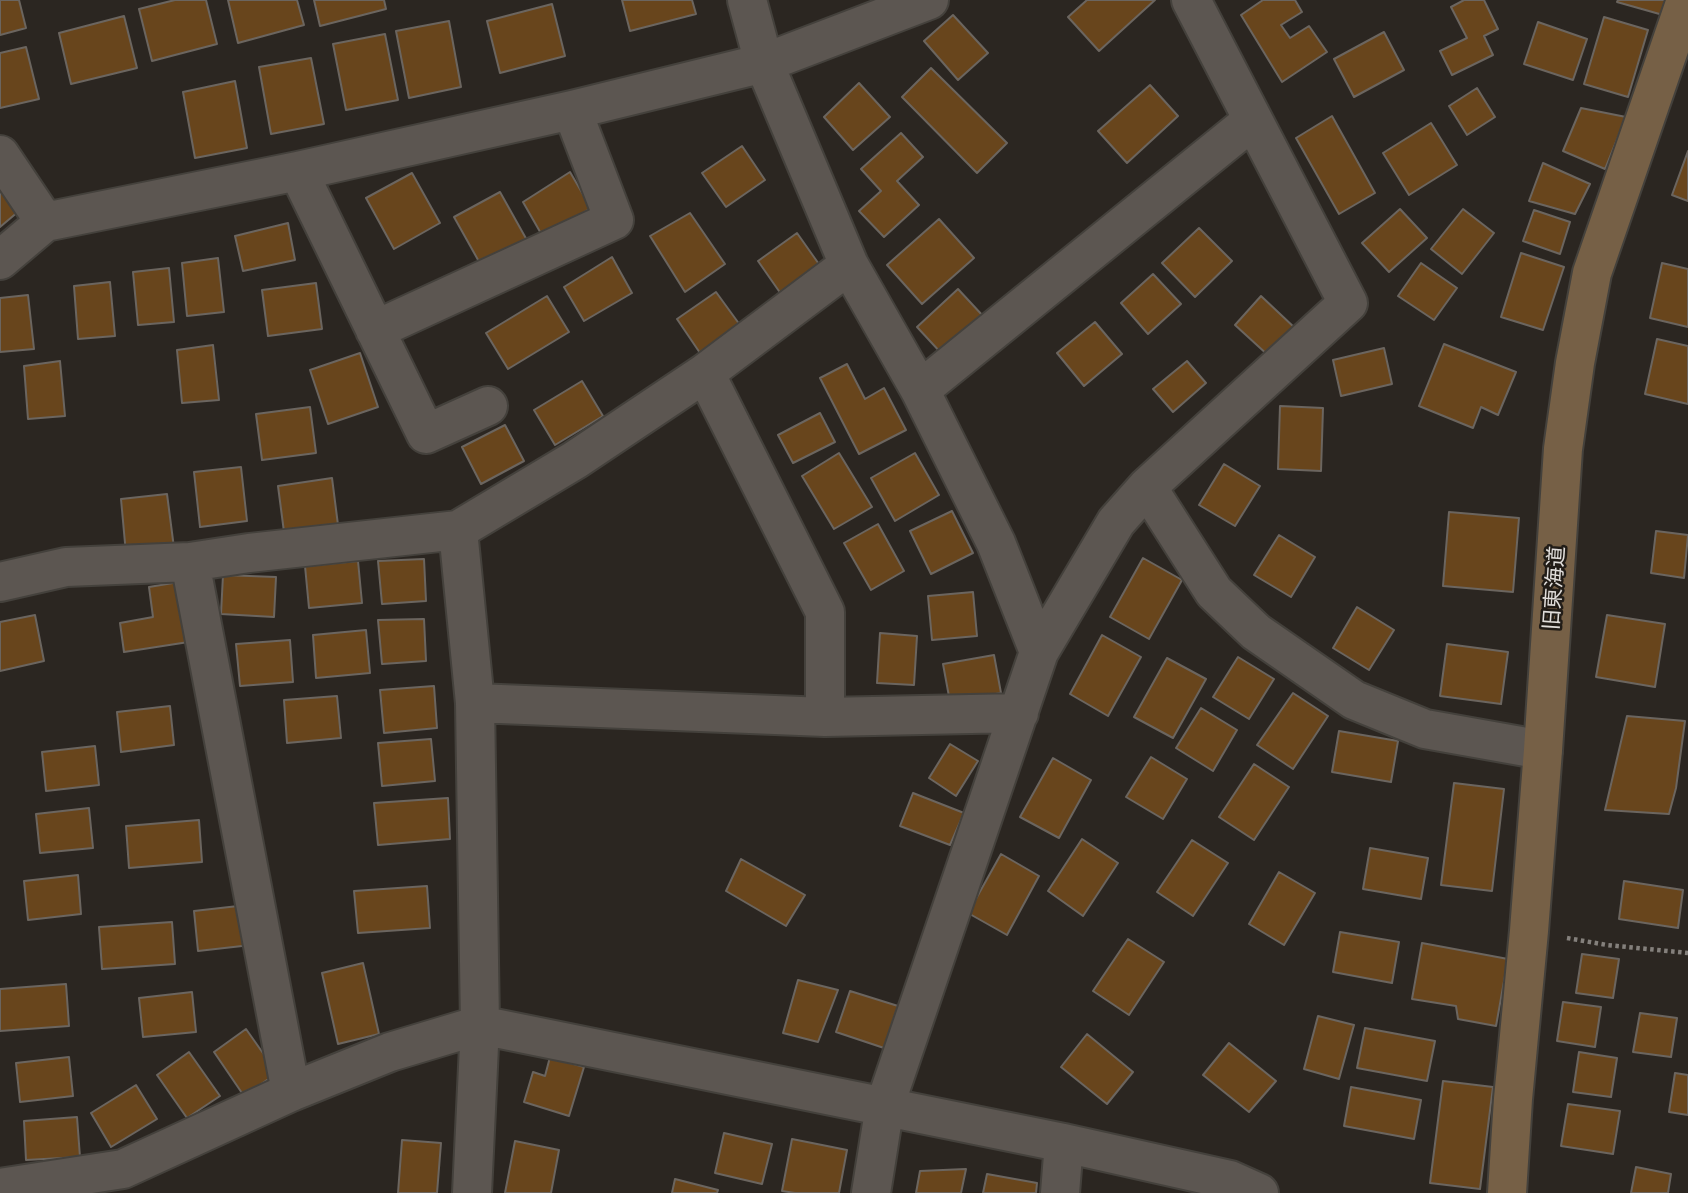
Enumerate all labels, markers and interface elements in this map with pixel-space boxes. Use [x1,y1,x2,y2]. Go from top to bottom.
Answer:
street label: 旧東海道 [1539,545,1569,631]

